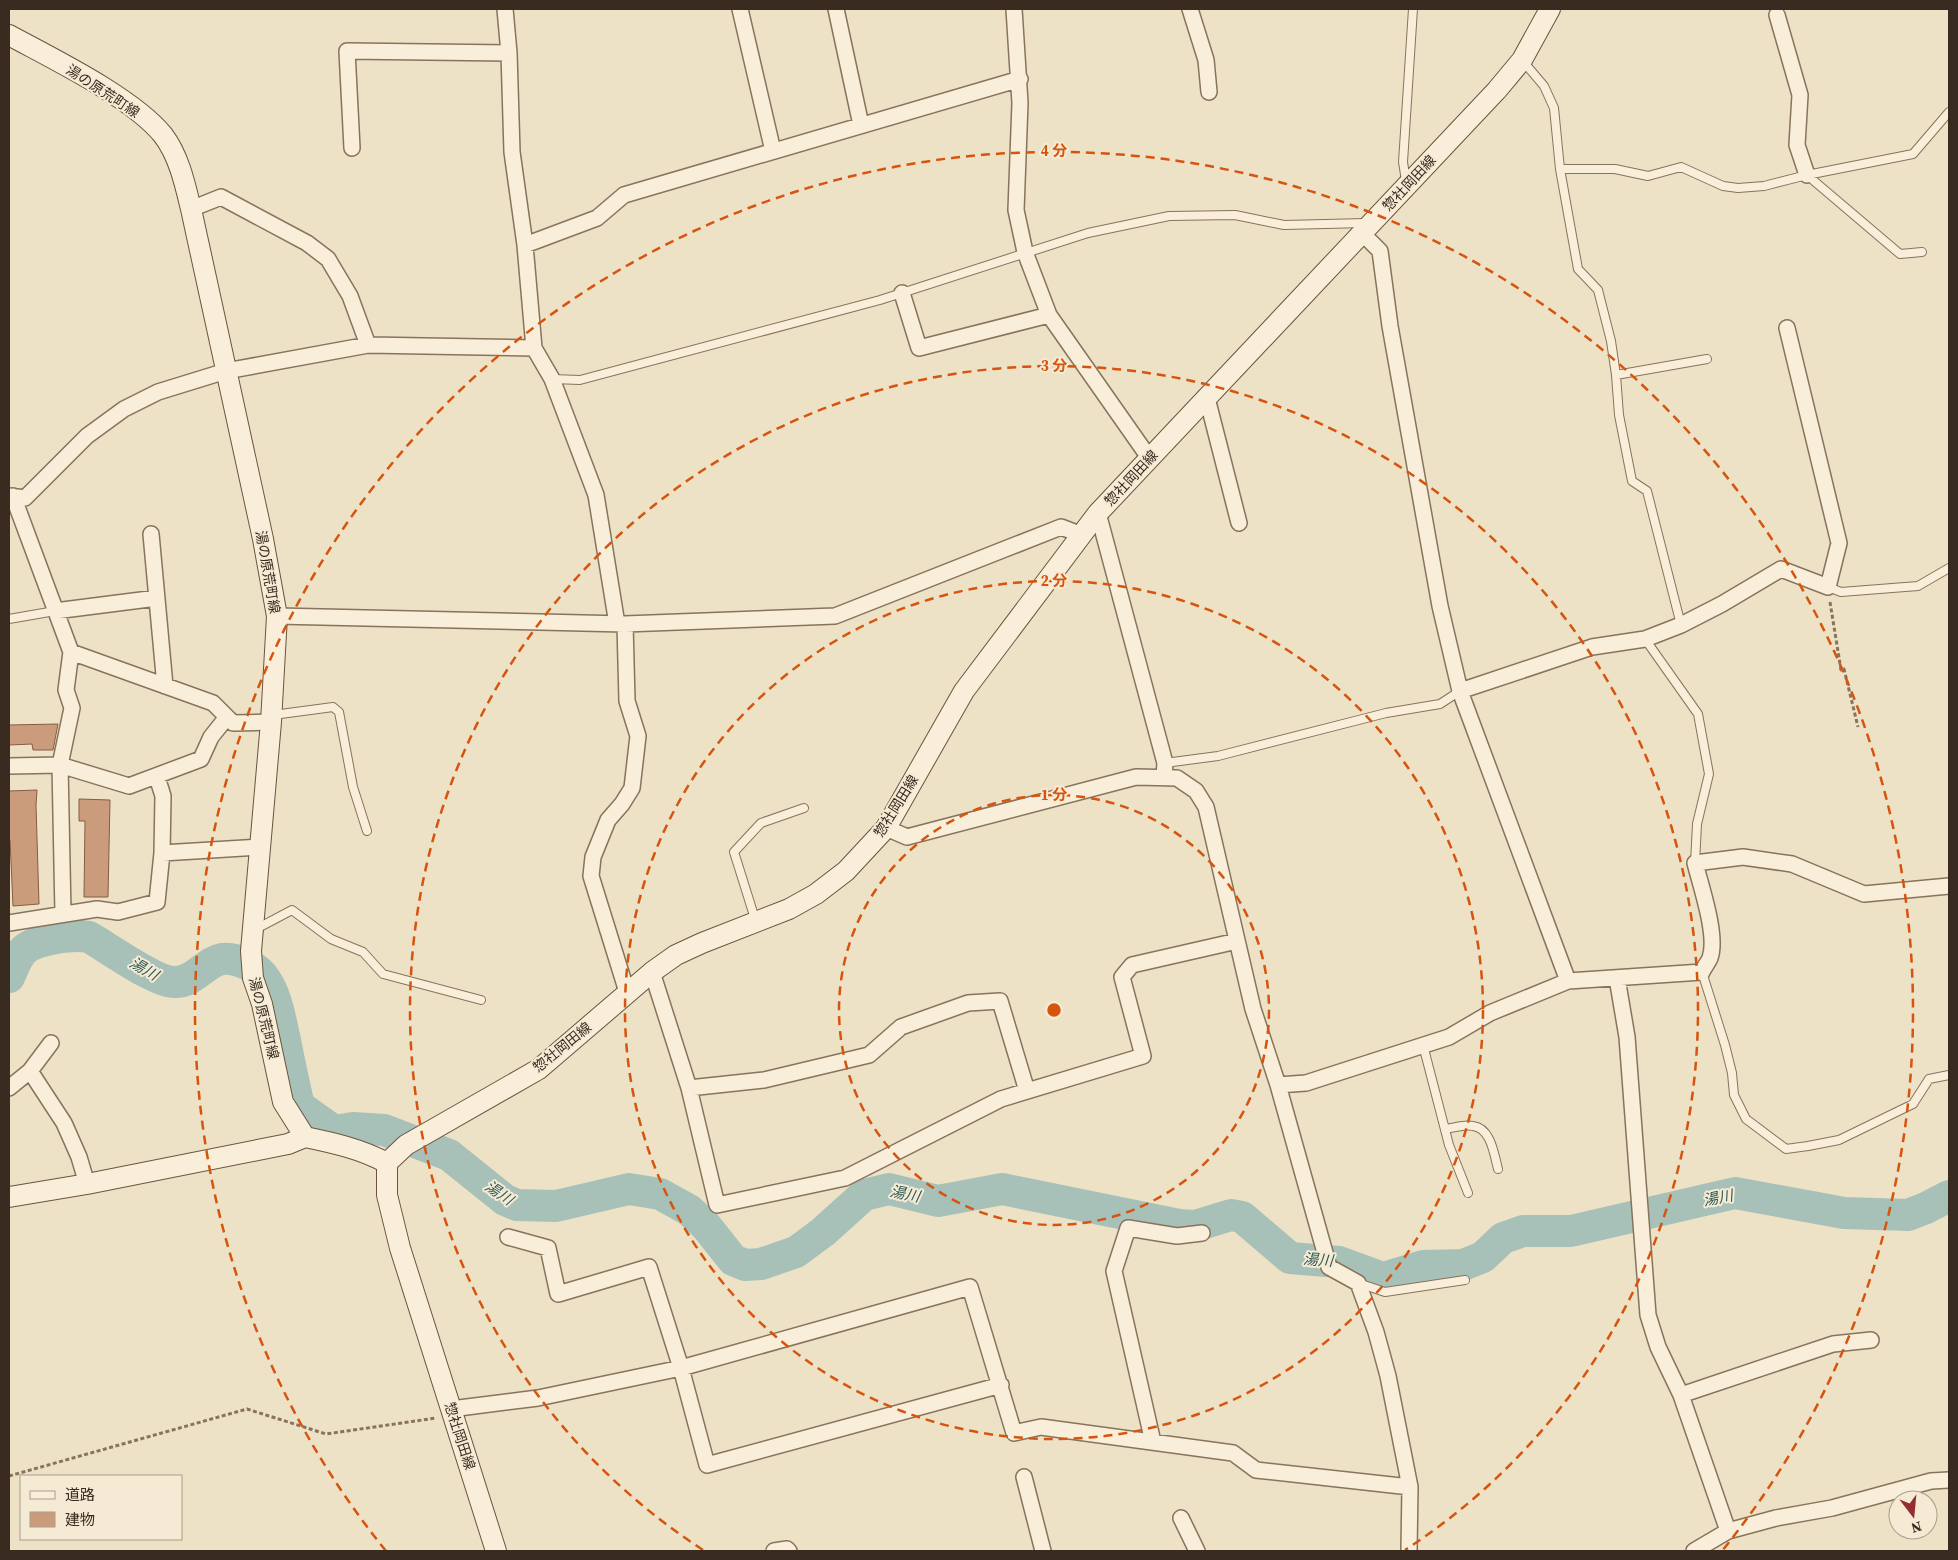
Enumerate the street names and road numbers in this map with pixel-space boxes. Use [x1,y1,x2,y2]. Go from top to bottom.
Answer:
street label: 湯の原荒町線 [62,60,144,122]
street label: 惣社岡田線 [1378,151,1440,215]
street label: 惣社岡田線 [1100,446,1162,510]
street label: 湯の原荒町線 [251,529,285,615]
street label: 惣社岡田線 [869,771,923,841]
street label: 湯の原荒町線 [244,975,284,1061]
street label: 惣社岡田線 [529,1017,595,1077]
street label: 惣社岡田線 [440,1400,480,1472]

